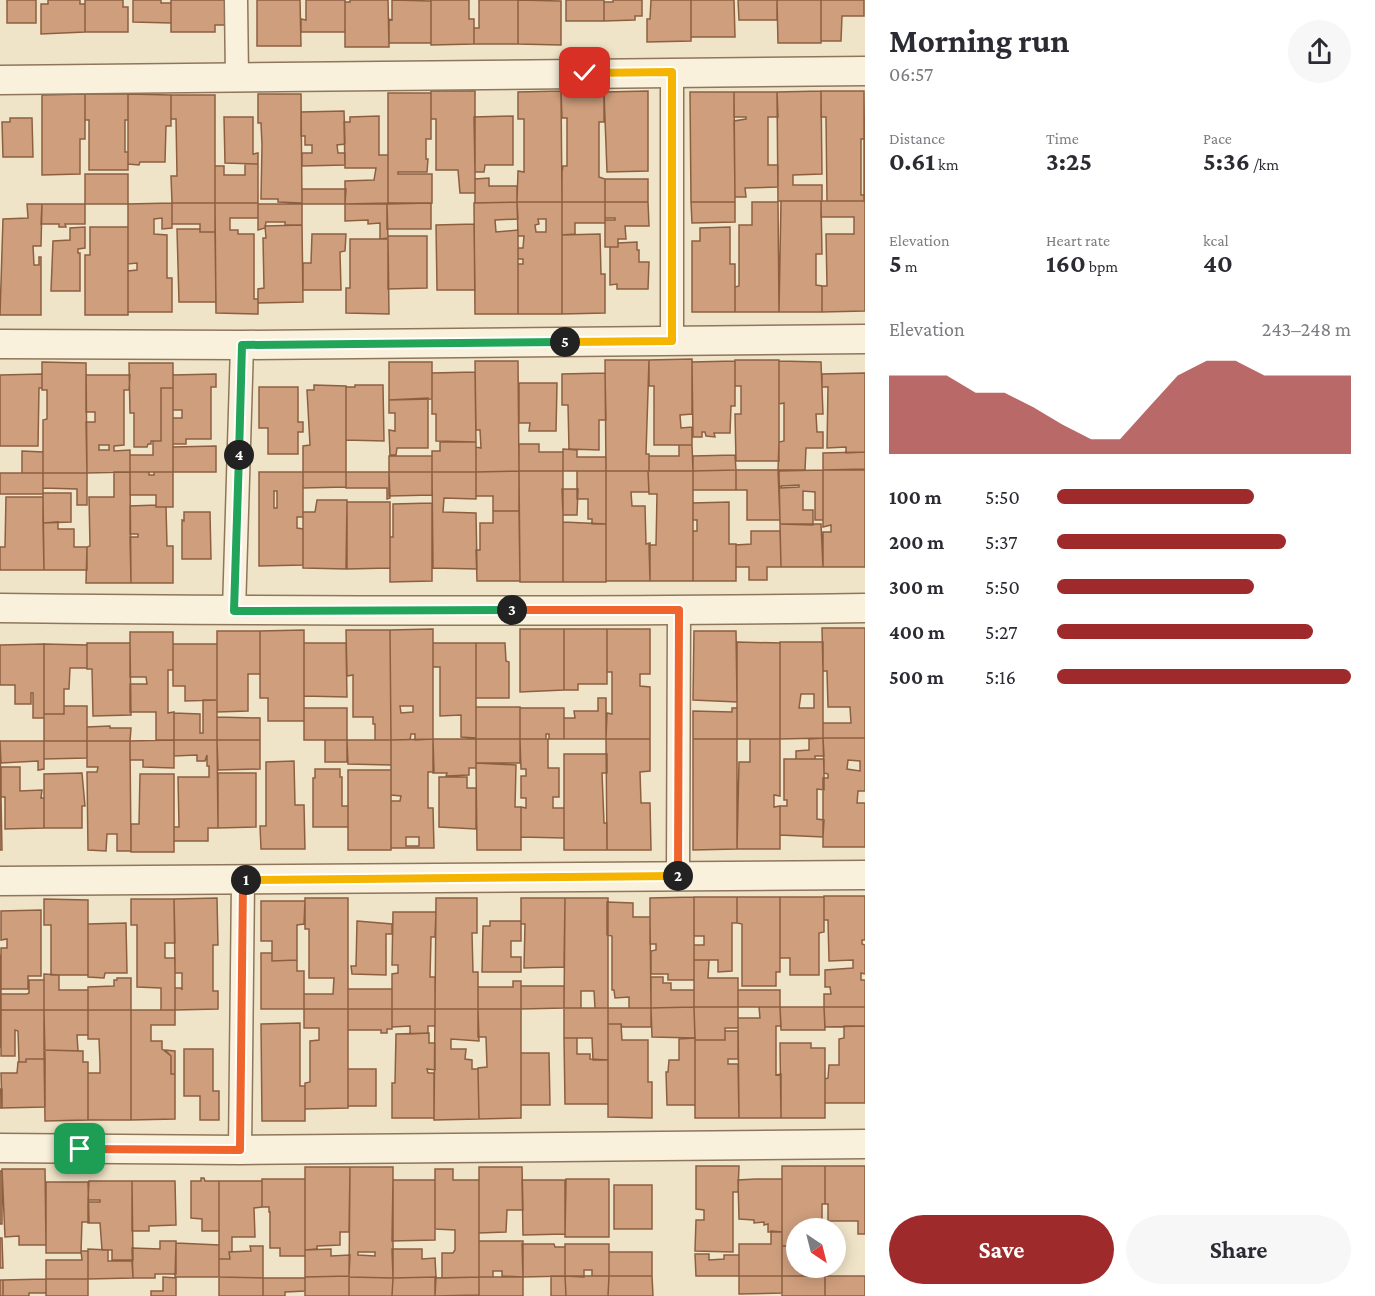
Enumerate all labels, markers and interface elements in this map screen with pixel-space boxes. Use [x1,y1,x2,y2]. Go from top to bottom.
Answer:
button: share [1288,20,1351,83]
text: Morning run [889,22,1070,59]
pin [559,47,610,98]
icon: check [568,56,601,89]
text: 06:57 [889,63,933,85]
text: Distance [889,130,945,147]
text: Time [1046,130,1079,147]
text: Pace [1203,130,1232,147]
text: 0.61 [889,147,935,176]
text: 3:25 [1046,147,1092,176]
text: 5:36 [1203,147,1250,176]
text: km [935,156,959,173]
text: /km [1250,156,1279,173]
text: Elevation [889,232,950,249]
text: Heart rate [1046,232,1110,249]
text: kcal [1203,232,1229,249]
text: 5 [889,249,902,278]
text: 160 [1046,249,1086,278]
text: 40 [1203,249,1233,278]
text: m [902,258,918,275]
text: bpm [1086,258,1118,275]
text: Elevation [889,318,965,340]
text: 243–248 m [1262,318,1351,340]
pin: 5 [550,327,580,357]
text: 5 [561,333,569,350]
pin: 4 [224,440,254,470]
text: 4 [235,446,243,463]
text: 100 m [889,486,942,508]
text: 5:50 [985,486,1020,508]
text: 200 m [889,531,944,553]
text: 5:37 [985,531,1018,553]
text: 300 m [889,576,944,598]
text: 5:50 [985,576,1020,598]
pin: 3 [497,595,527,625]
text: 3 [508,601,516,618]
text: 400 m [889,621,945,643]
text: 5:27 [985,621,1017,643]
text: 500 m [889,666,944,688]
text: 5:16 [985,666,1016,688]
pin: 2 [663,861,693,891]
pin: 1 [231,865,261,895]
text: 2 [674,867,682,884]
text: 1 [243,871,249,888]
pin [54,1123,105,1174]
icon: arrive [63,1132,96,1165]
button: Save [889,1215,1114,1284]
button: Share [1126,1215,1351,1284]
north arrow [786,1218,846,1278]
map controls [786,1218,846,1278]

